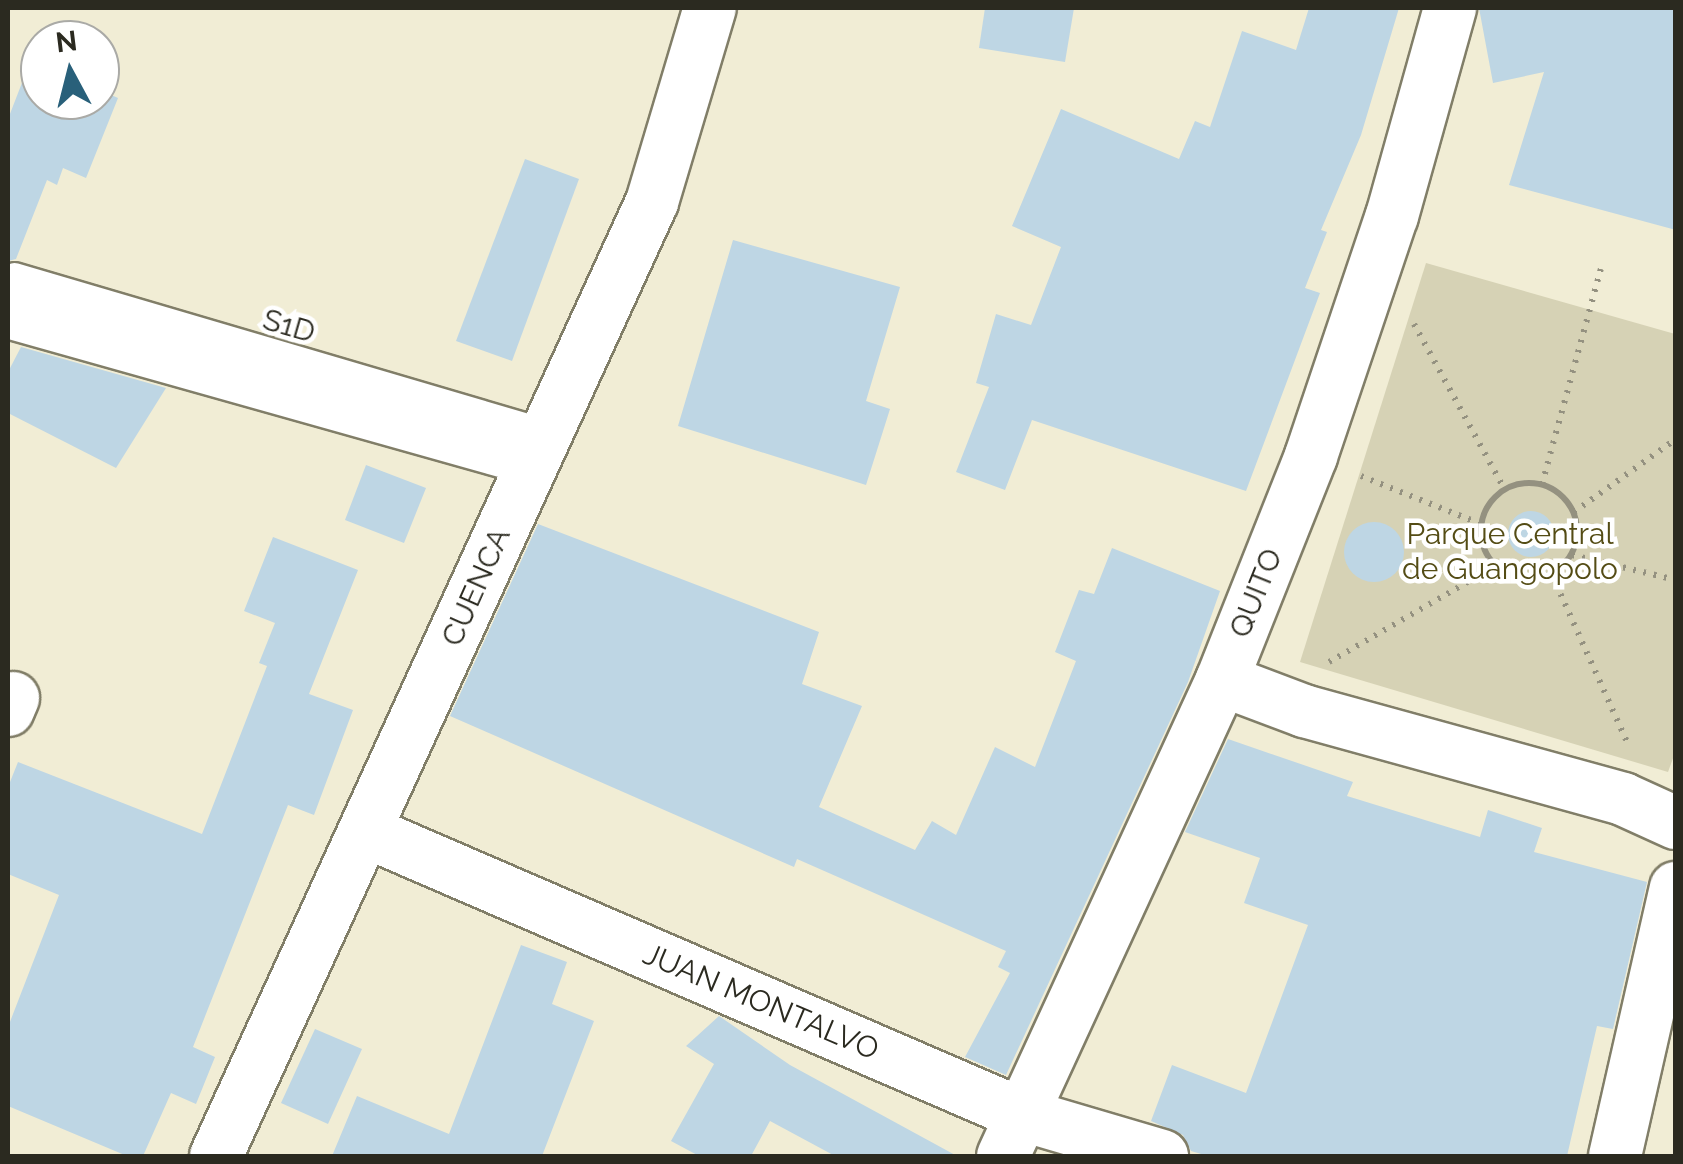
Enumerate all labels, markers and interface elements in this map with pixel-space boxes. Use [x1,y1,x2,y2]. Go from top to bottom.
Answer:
north arrow [20,20,120,120]
text: N [54,24,79,59]
street label: S1D [259,301,319,351]
park label: Parque Central de Guangopolo [1402,516,1618,586]
street label: CUENCA [434,522,518,652]
street label: QUITO [1222,543,1290,643]
street label: JUAN MONTALVO [638,936,884,1068]

